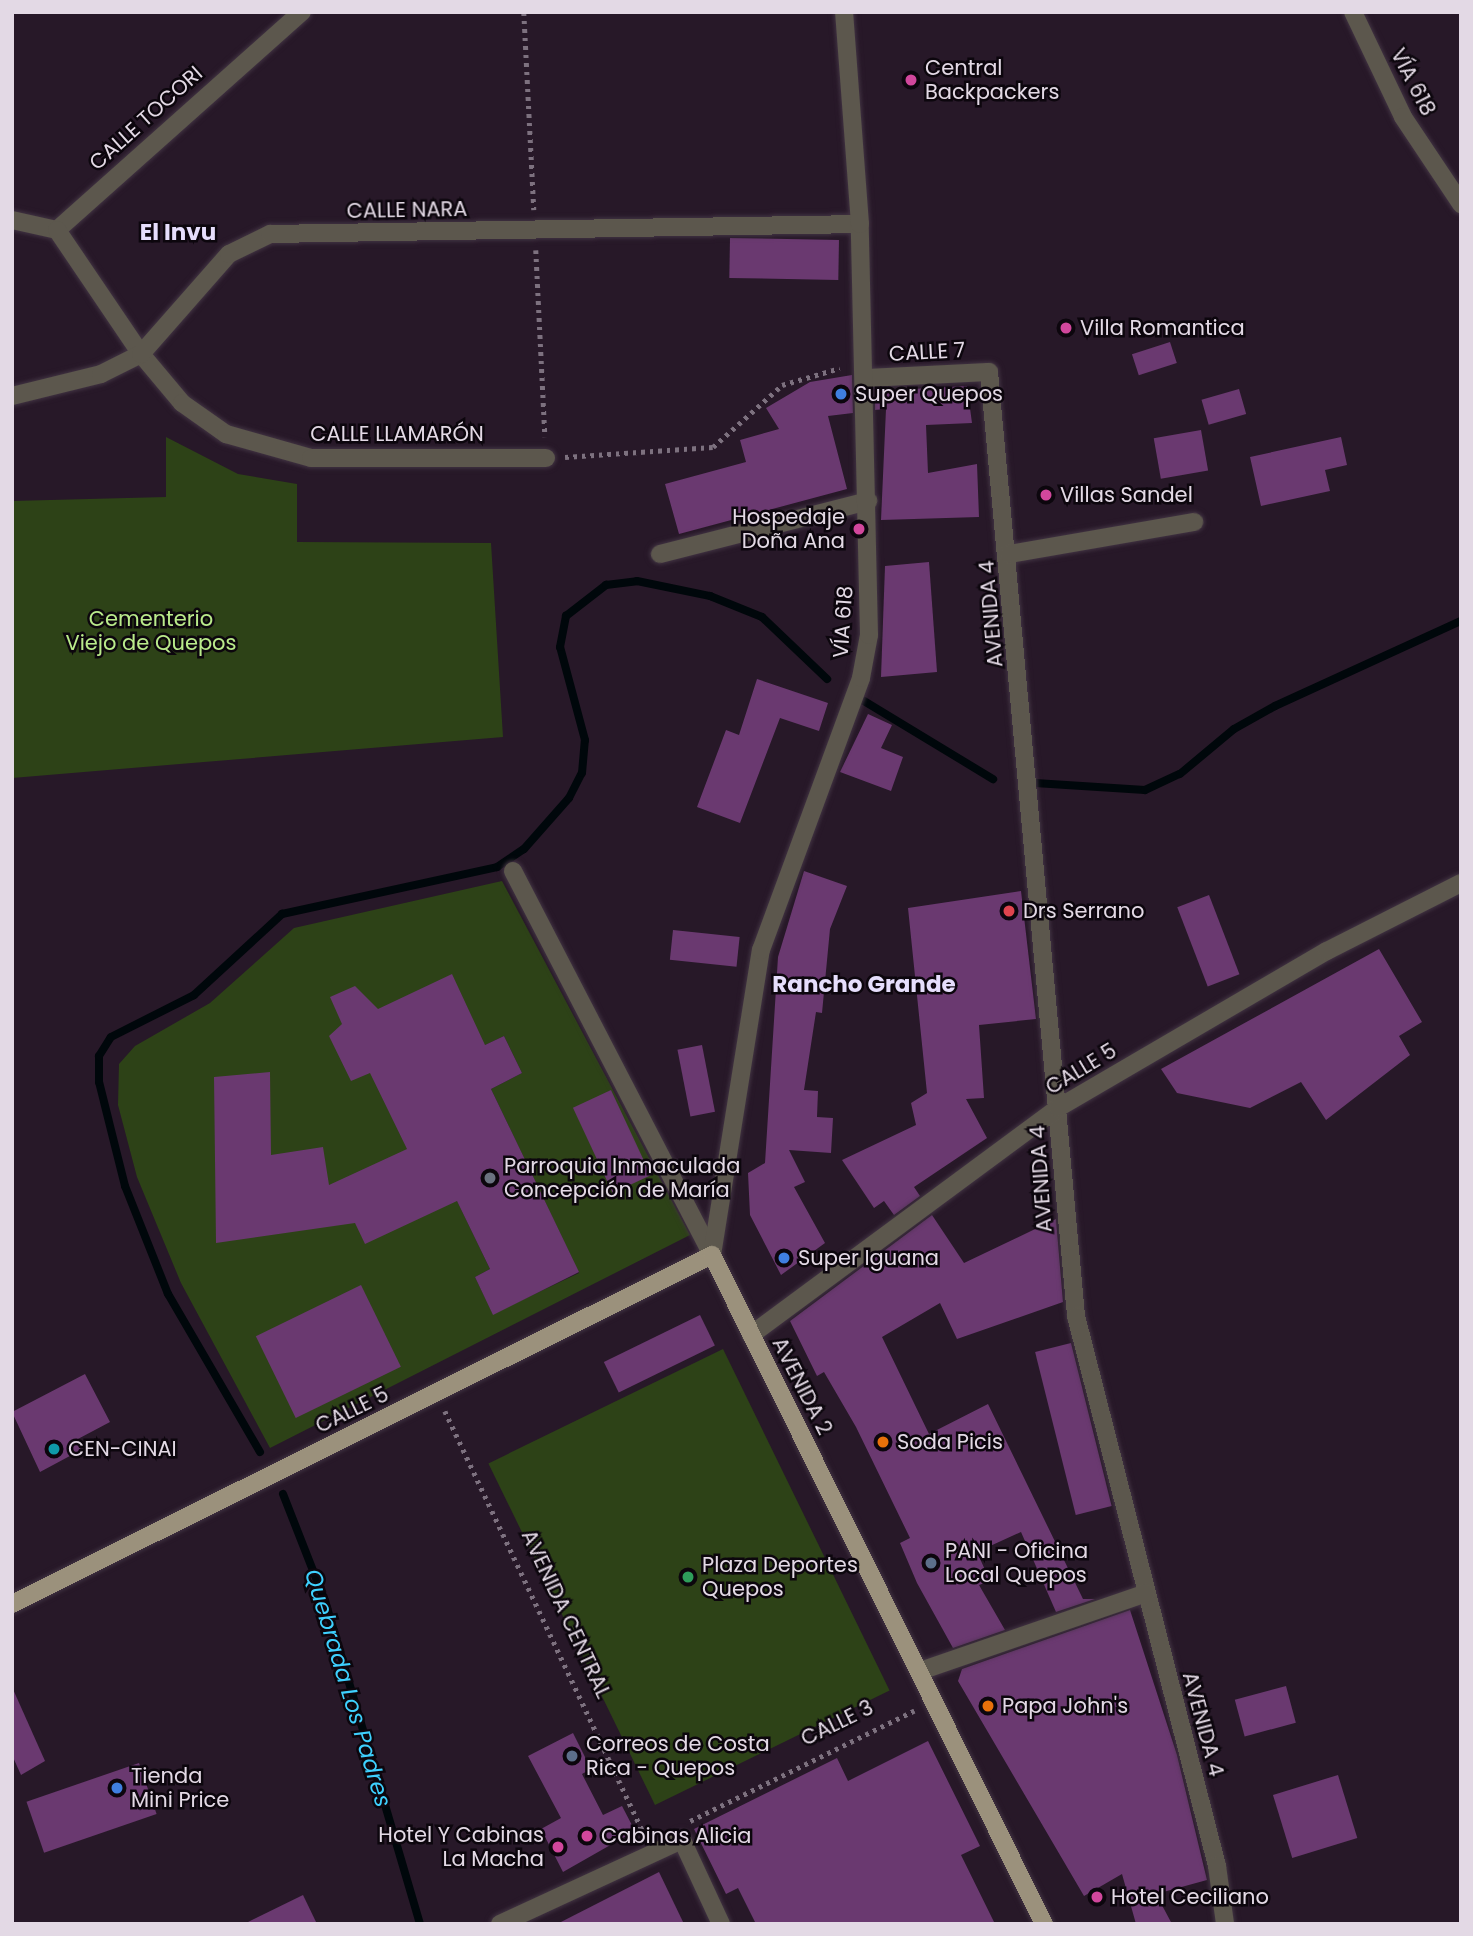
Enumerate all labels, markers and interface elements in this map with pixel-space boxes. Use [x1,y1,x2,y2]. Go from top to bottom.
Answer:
street label: VÍA 618 [1385,44,1441,120]
place label: Central Backpackers [925,55,1059,105]
street label: CALLE TOCORI [84,61,208,175]
marker: Central Backpackers [903,72,919,88]
street label: CALLE NARA [346,196,468,224]
district label: El Invu [140,218,216,246]
place label: Villa Romantica [1080,315,1245,341]
marker: Villa Romantica [1058,320,1074,336]
street label: CALLE 7 [888,337,966,367]
place label: Super Quepos [855,381,1003,407]
marker: Super Quepos [833,386,849,402]
street label: CALLE LLAMARÓN [310,421,484,447]
place label: Villas Sandel [1060,482,1193,508]
marker: Villas Sandel [1038,487,1054,503]
place label: Hospedaje Doña Ana [732,504,845,554]
marker: Hospedaje Doña Ana [851,521,867,537]
street label: AVENIDA 4 [974,560,1008,668]
street label: VÍA 618 [828,585,858,659]
park label: Cementerio Viejo de Quepos [65,606,237,656]
place label: Drs Serrano [1023,898,1144,924]
marker: Drs Serrano [1001,903,1017,919]
district label: Rancho Grande [772,970,956,998]
street label: CALLE 5 [1041,1038,1121,1100]
street label: AVENIDA 4 [1025,1125,1057,1233]
place label: Parroquia Inmaculada Concepción de María [504,1153,740,1203]
marker: Parroquia Inmaculada Concepción de María [482,1170,498,1186]
place label: Super Iguana [798,1245,939,1271]
marker: Super Iguana [776,1250,792,1266]
street label: AVENIDA 2 [767,1333,837,1439]
street label: CALLE 5 [311,1382,393,1438]
place label: Soda Picis [897,1429,1003,1455]
marker: Soda Picis [875,1434,891,1450]
place label: CEN-CINAI [68,1436,177,1462]
marker: CEN-CINAI [46,1441,62,1457]
street label: AVENIDA CENTRAL [516,1526,616,1702]
place label: PANI - Oficina Local Quepos [945,1538,1088,1588]
place label: Plaza Deportes Quepos [702,1552,858,1602]
marker: PANI - Oficina Local Quepos [923,1555,939,1571]
water label: Quebrada Los Padres [299,1566,397,1810]
marker: Plaza Deportes Quepos [680,1569,696,1585]
street label: AVENIDA 4 [1177,1669,1229,1779]
place label: Papa John's [1002,1693,1128,1719]
street label: CALLE 3 [797,1695,877,1751]
marker: Papa John's [980,1698,996,1714]
place label: Correos de Costa Rica - Quepos [586,1731,770,1781]
marker: Correos de Costa Rica - Quepos [564,1748,580,1764]
place label: Tienda Mini Price [131,1763,229,1813]
marker: Tienda Mini Price [109,1780,125,1796]
place label: Hotel Y Cabinas La Macha [378,1822,544,1872]
place label: Cabinas Alicia [601,1823,752,1849]
marker: Cabinas Alicia [579,1828,595,1844]
marker: Hotel Y Cabinas La Macha [550,1839,566,1855]
place label: Hotel Ceciliano [1111,1884,1269,1910]
marker: Hotel Ceciliano [1089,1889,1105,1905]

